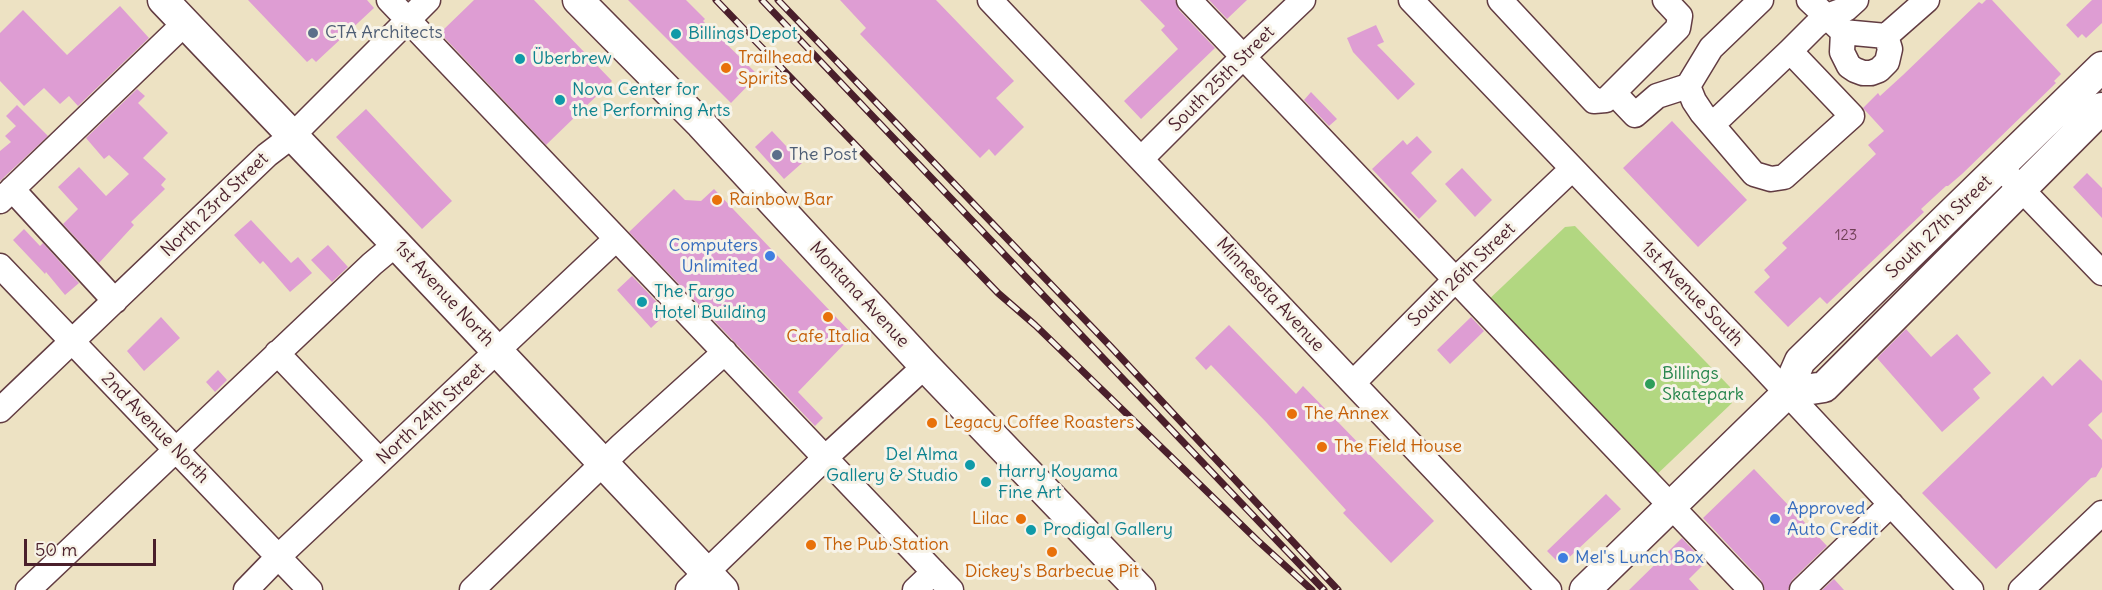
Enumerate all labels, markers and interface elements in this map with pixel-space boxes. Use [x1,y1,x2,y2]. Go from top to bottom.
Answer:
place label: CTA Architects [325,22,443,44]
street label: South 25th Street [1165,22,1279,136]
place label: Billings Depot [688,23,798,45]
marker: CTA Architects [306,26,320,40]
marker: Billings Depot [669,27,683,41]
place label: Trailhead Spirits [738,47,813,90]
place label: Überbrew [532,48,612,70]
marker: Überbrew [513,52,527,66]
marker: Trailhead Spirits [719,61,733,75]
place label: Nova Center for the Performing Arts [572,79,730,122]
marker: Nova Center for the Performing Arts [553,93,567,107]
place label: The Post [789,144,858,166]
street label: North 23rd Street [157,148,273,262]
marker: The Post [770,148,784,162]
street label: South 27th Street [1882,171,1996,283]
place label: Rainbow Bar [729,189,833,211]
marker: Rainbow Bar [710,193,724,207]
street label: South 26th Street [1404,218,1520,332]
house number: 123 [1835,227,1857,245]
street label: Minnesota Avenue [1212,233,1328,357]
place label: Computers Unlimited [669,235,758,278]
street label: 1st Avenue North [390,237,498,351]
street label: 1st Avenue South [1637,237,1747,351]
street label: Montana Avenue [805,238,913,352]
marker: Computers Unlimited [763,249,777,263]
place label: The Fargo Hotel Building [654,281,766,324]
marker: The Fargo Hotel Building [635,295,649,309]
marker: Cafe Italia [821,310,835,324]
place label: Cafe Italia [786,326,870,348]
street label: North 24th Street [373,359,489,469]
place label: Billings Skatepark [1662,363,1744,406]
street label: 2nd Avenue North [97,368,213,488]
marker: Billings Skatepark [1643,377,1657,391]
place label: The Annex [1304,403,1389,425]
marker: The Annex [1285,407,1299,421]
place label: Legacy Coffee Roasters [944,412,1135,434]
marker: Legacy Coffee Roasters [925,416,939,430]
place label: The Field House [1334,436,1462,458]
marker: The Field House [1315,440,1329,454]
place label: Del Alma Gallery & Studio [826,444,958,486]
marker: Del Alma Gallery & Studio [963,458,977,472]
place label: Harry Koyama Fine Art [998,461,1118,504]
marker: Harry Koyama Fine Art [979,475,993,489]
place label: Approved Auto Credit [1787,498,1878,540]
place label: Lilac [972,508,1009,530]
marker: Lilac [1014,512,1028,526]
marker: Approved Auto Credit [1768,512,1782,526]
place label: Prodigal Gallery [1043,519,1173,541]
marker: Prodigal Gallery [1024,523,1038,537]
scale bar [27,527,159,565]
place label: The Pub Station [823,534,949,556]
text: 50 m [35,538,77,561]
marker: The Pub Station [804,538,818,552]
marker: Dickey's Barbecue Pit [1045,545,1059,559]
place label: Mel's Lunch Box [1575,547,1704,569]
marker: Mel's Lunch Box [1556,551,1570,565]
place label: Dickey's Barbecue Pit [965,561,1139,583]

